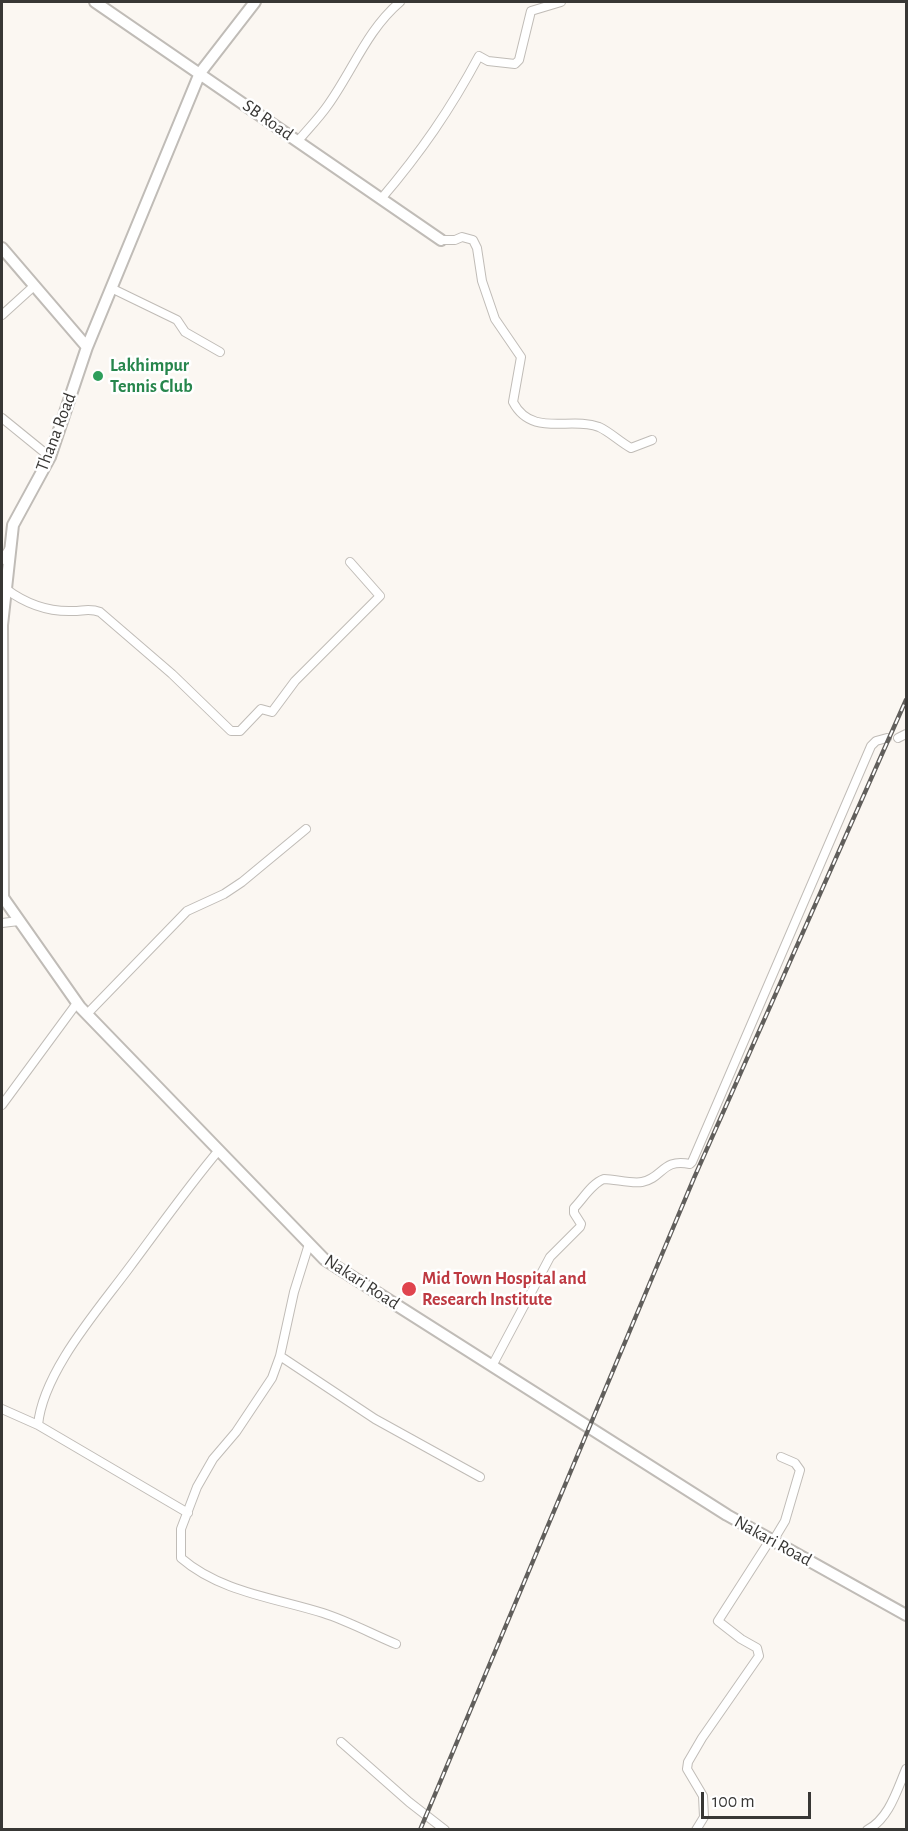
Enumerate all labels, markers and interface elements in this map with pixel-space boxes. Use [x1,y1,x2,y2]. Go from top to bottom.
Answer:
street label: SB Road [238,95,298,145]
place label: Lakhimpur Tennis Club [110,355,193,398]
marker: Lakhimpur Tennis Club [91,369,105,383]
street label: Thana Road [31,390,81,474]
street label: Nakari Road [320,1250,404,1314]
place label: Mid Town Hospital and Research Institute [422,1268,586,1310]
marker: Mid Town Hospital and Research Institute [400,1280,418,1298]
street label: Nakari Road [731,1511,815,1571]
scale bar [704,1780,814,1818]
text: 100 m [712,1793,755,1811]

